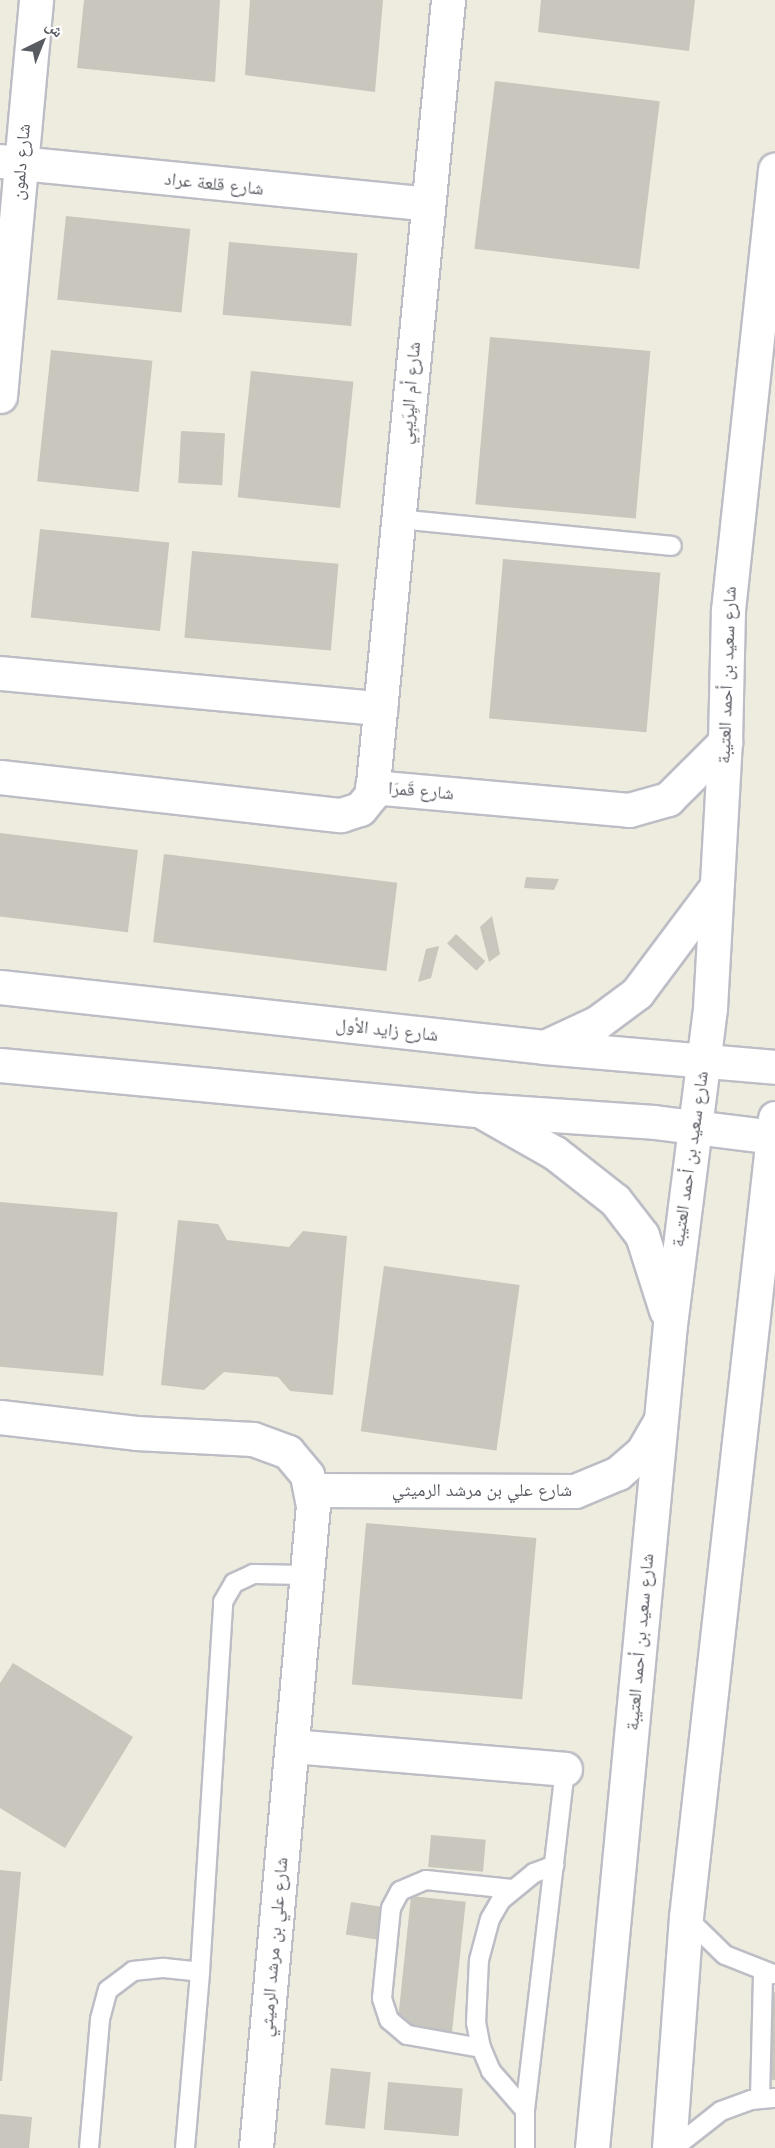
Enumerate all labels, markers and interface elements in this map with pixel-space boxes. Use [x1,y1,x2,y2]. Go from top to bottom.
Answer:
north arrow [12,12,72,72]
text: ش [43,16,67,40]
street label: شارع دلمون [7,123,35,201]
street label: شارع قلعة عراد [163,168,265,200]
street label: شارع أم اليِرَيبِي [395,341,425,445]
street label: شارع سعيد بن أحمد العتيبة [713,586,741,764]
street label: شارع قَمرَا [387,777,455,805]
street label: شارع زايد الأول [335,1014,439,1046]
street label: شارع سعيد بن أحمد العتيبة [667,1070,713,1248]
street label: شارع علي بن مرشد الرميثي [392,1479,572,1501]
street label: شارع سعيد بن أحمد العتيبة [622,1553,658,1731]
street label: شارع علي بن مرشد الرميثي [255,1856,293,2038]

